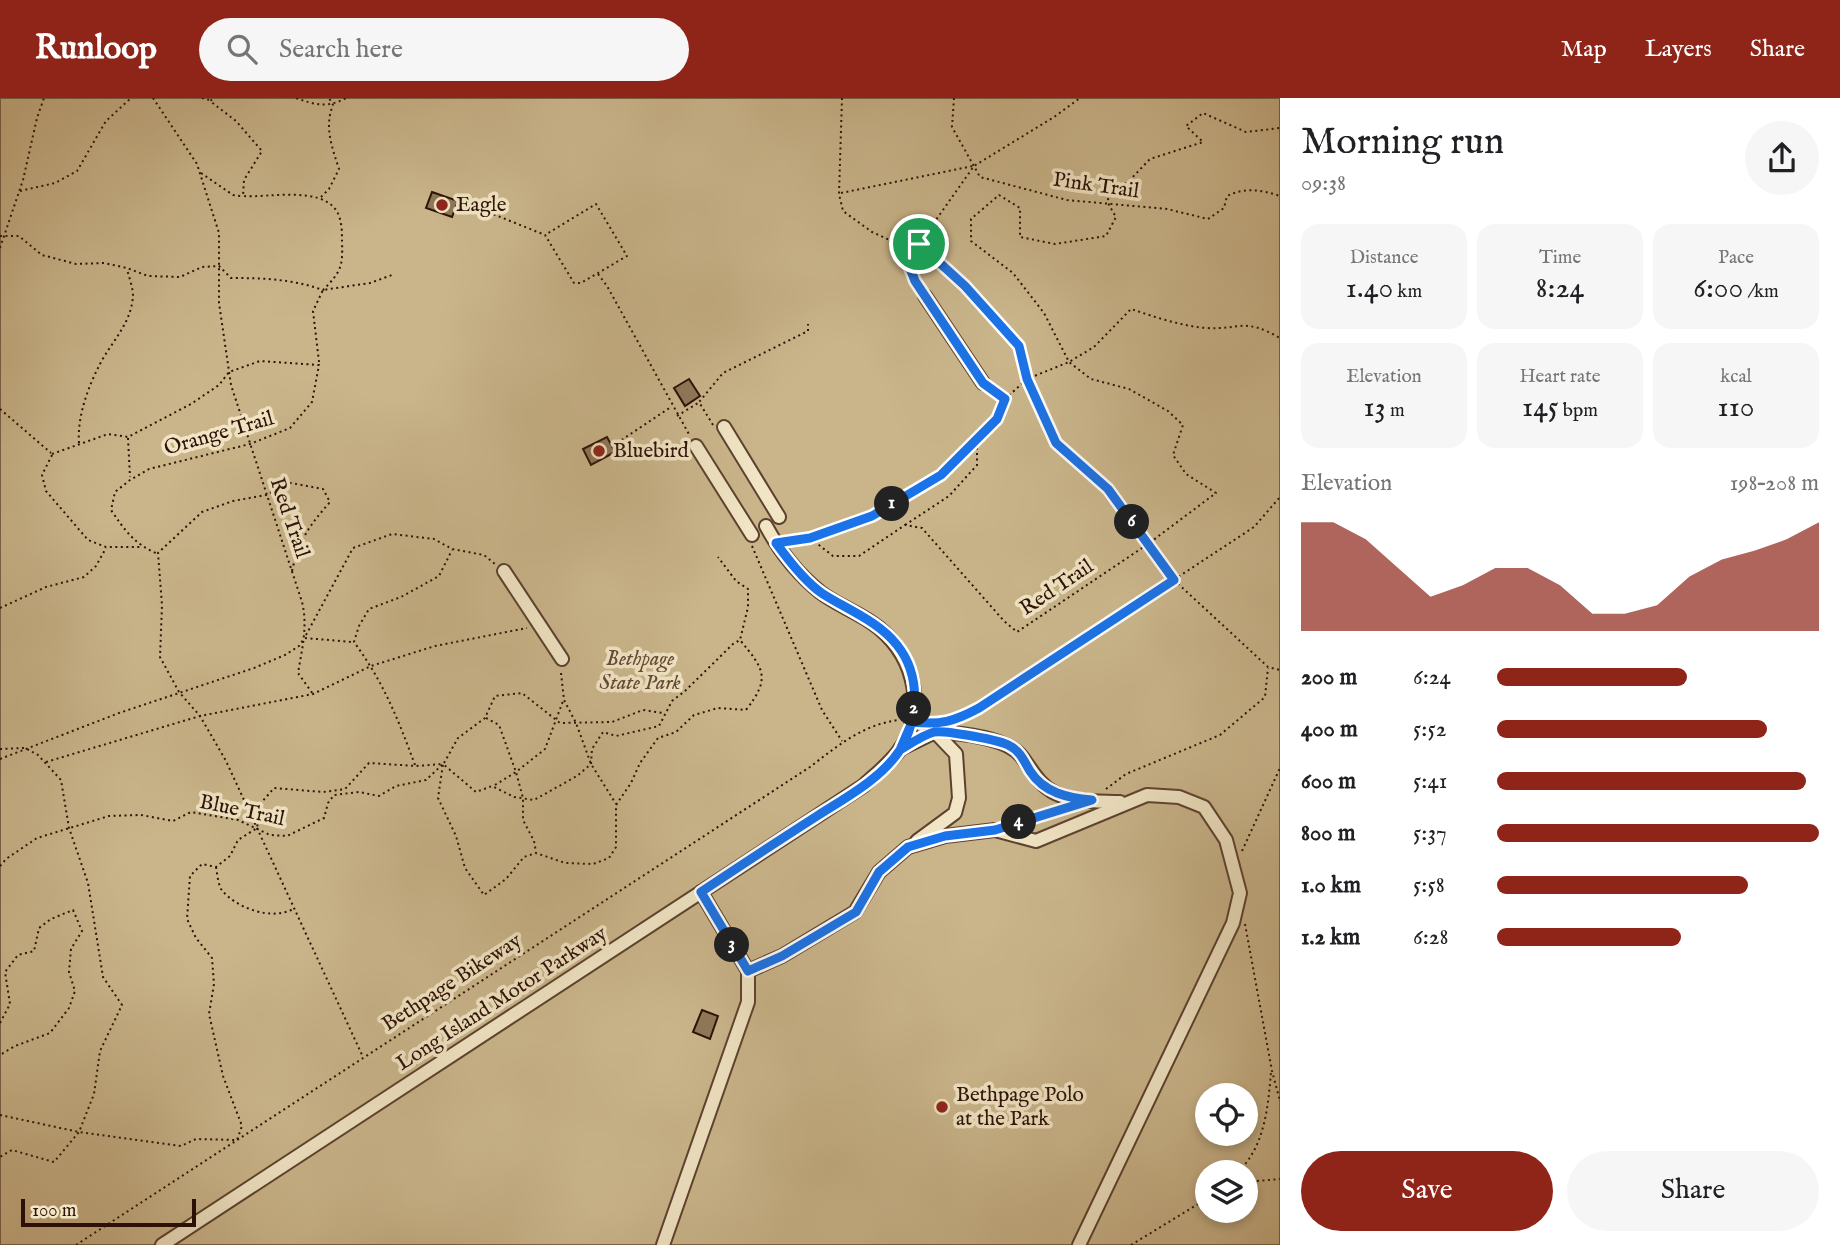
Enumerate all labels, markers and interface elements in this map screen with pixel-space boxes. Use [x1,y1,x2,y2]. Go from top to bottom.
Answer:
search box [199,18,689,81]
text: Runloop [35,28,157,70]
icon: search [223,30,261,68]
text: Search here [279,33,403,66]
text: Map [1561,34,1607,65]
text: Layers [1645,34,1712,65]
text: Share [1750,34,1805,65]
text: Morning run [1301,119,1504,167]
button: share [1745,121,1819,195]
street label: Pink Trail [1051,167,1141,205]
text: 09:38 [1301,169,1346,198]
place label: Eagle [456,192,507,219]
marker: Eagle [434,197,450,213]
pin [889,214,949,274]
icon: arrive [900,225,938,263]
text: Distance [1350,246,1418,270]
text: Time [1539,246,1581,270]
text: Pace [1718,246,1754,270]
text: 1.40 [1346,270,1393,308]
text: 8:24 [1536,270,1584,308]
text: 6:00 [1693,270,1743,308]
text: km [1393,280,1422,304]
text: /km [1743,280,1779,304]
text: Elevation [1346,365,1422,389]
text: Heart rate [1519,365,1601,389]
text: kcal [1720,365,1752,389]
text: 13 [1363,389,1386,427]
text: 145 [1522,389,1559,427]
text: 110 [1718,389,1754,427]
text: m [1386,399,1405,423]
text: bpm [1559,399,1598,423]
street label: Orange Trail [161,405,277,463]
place label: Bluebird [613,438,690,465]
marker: Bluebird [591,443,607,459]
text: Elevation [1301,469,1392,498]
text: 198–208 m [1730,469,1819,498]
street label: Red Trail [263,474,315,562]
pin: 1 [874,486,910,522]
text: 1 [888,491,895,515]
pin: 6 [1114,504,1150,540]
text: 6 [1127,509,1136,533]
street label: Red Trail [1015,553,1099,622]
park label: Bethpage State Park [599,646,681,697]
text: 200 m [1301,663,1357,692]
text: 6:24 [1413,663,1451,692]
pin: 2 [897,692,932,726]
text: 2 [909,696,918,720]
text: 400 m [1301,715,1358,744]
text: 5:52 [1413,715,1446,744]
text: 600 m [1301,767,1356,796]
text: 5:41 [1413,767,1447,796]
street label: Blue Trail [197,789,287,833]
pin: 4 [1002,804,1036,840]
text: 4 [1014,809,1023,833]
text: 800 m [1301,819,1355,848]
text: 5:37 [1413,819,1447,848]
text: 1.0 km [1301,871,1361,900]
text: 5:58 [1413,871,1445,900]
street label: Long Island Motor Parkway [391,920,613,1077]
text: 1.2 km [1301,923,1360,952]
text: 6:28 [1413,923,1449,952]
street label: Bethpage Bikeway [377,927,528,1038]
pin: 3 [714,928,750,962]
text: 3 [728,932,735,956]
place label: Bethpage Polo at the Park [956,1082,1084,1133]
map controls [1195,1083,1258,1223]
button: locate [1195,1083,1258,1146]
marker: Bethpage Polo at the Park [934,1099,950,1115]
button: Save [1301,1151,1553,1231]
button: Share [1567,1151,1819,1231]
button: layers [1195,1160,1258,1223]
scale bar [21,1196,196,1228]
text: 100 m [32,1199,76,1223]

